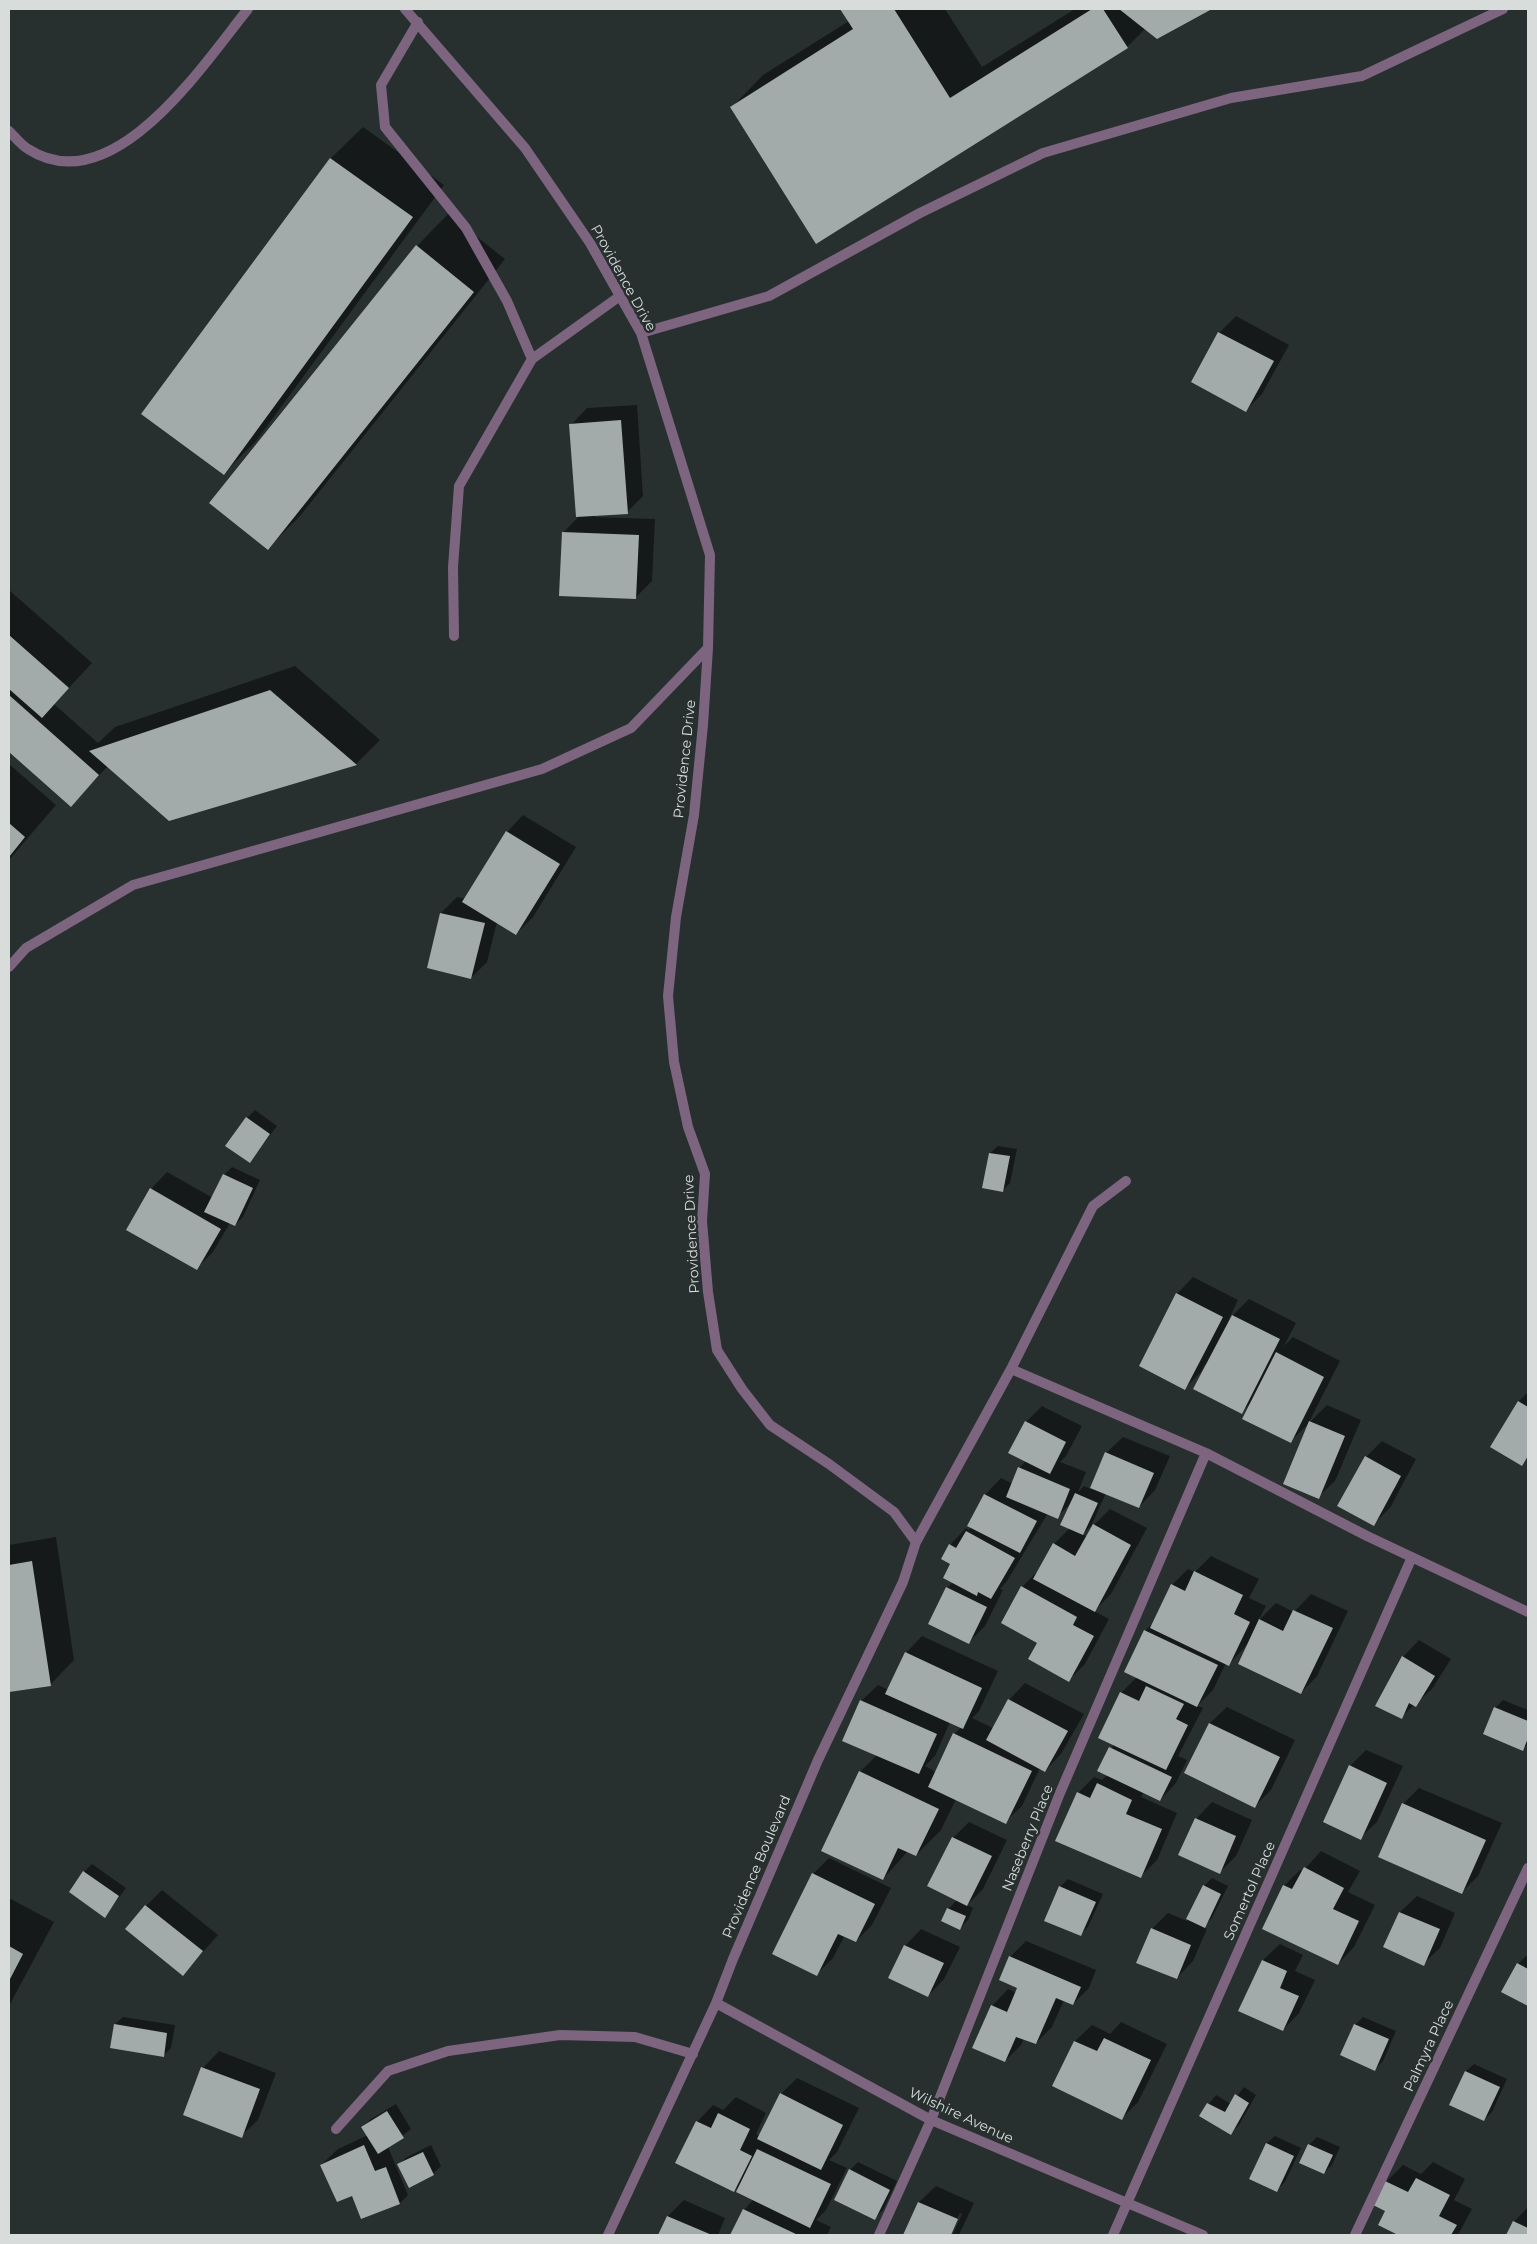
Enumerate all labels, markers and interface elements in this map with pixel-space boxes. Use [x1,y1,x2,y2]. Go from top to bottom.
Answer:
street label: Providence Drive [587,222,659,334]
street label: Providence Drive [670,699,700,819]
street label: Providence Drive [680,1174,704,1294]
street label: Naseberry Place [999,1782,1057,1894]
street label: Providence Boulevard [719,1793,795,1941]
street label: Somertol Place [1221,1839,1279,1943]
street label: Palmyra Place [1400,1997,1458,2095]
street label: Wilshire Avenue [906,2084,1016,2148]

